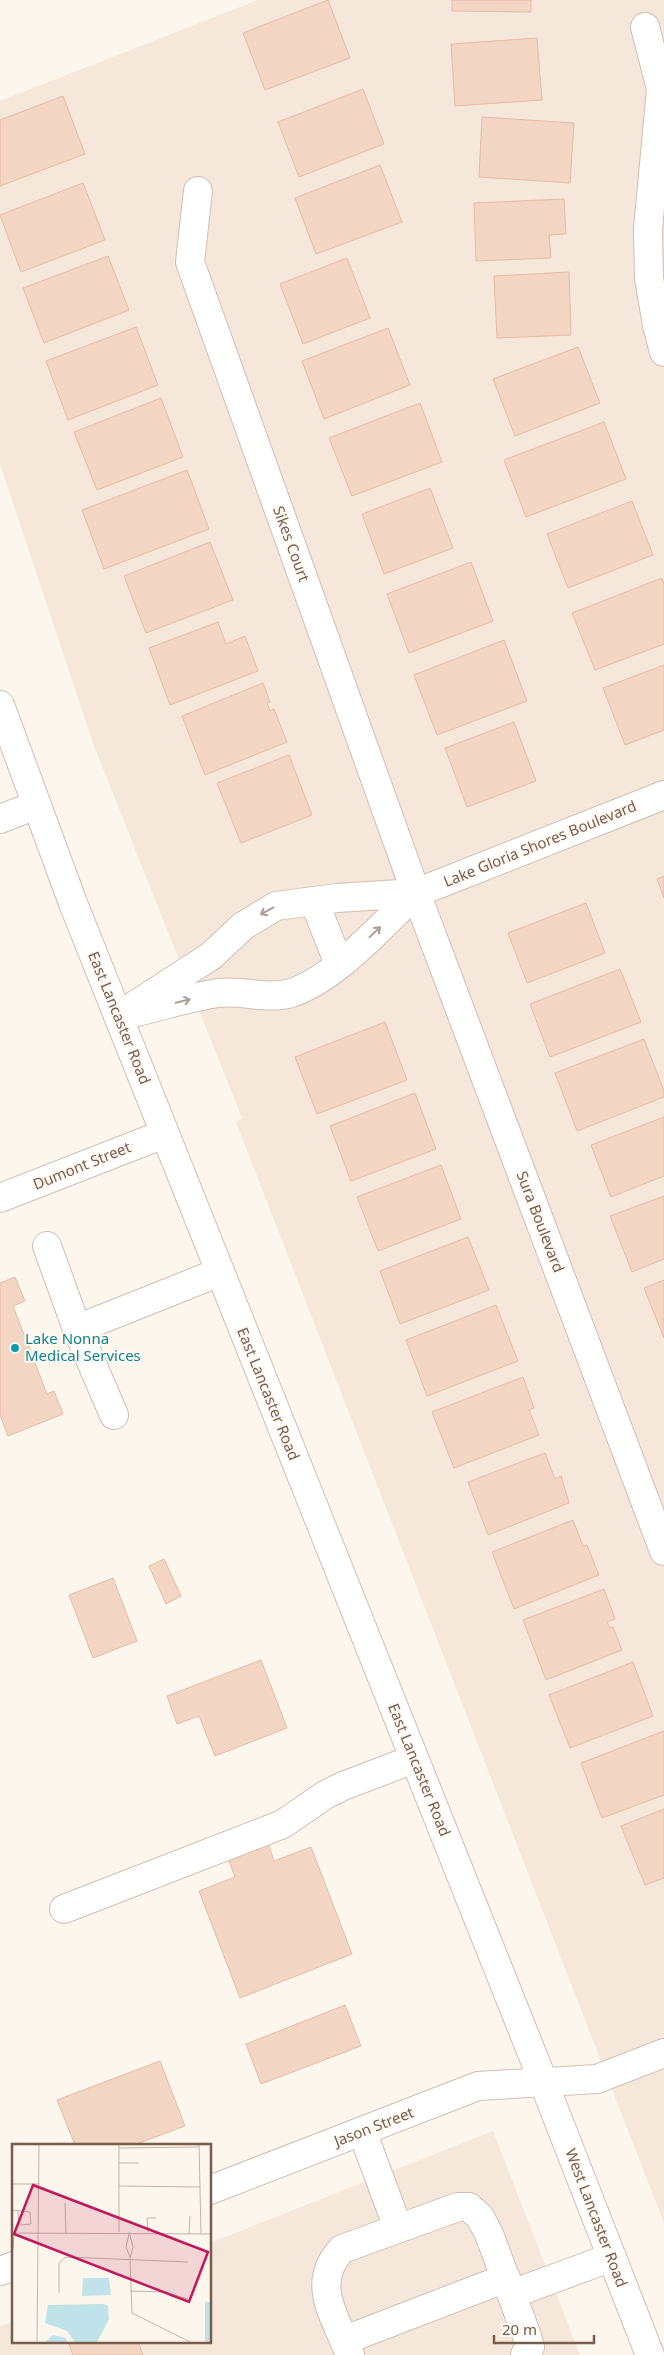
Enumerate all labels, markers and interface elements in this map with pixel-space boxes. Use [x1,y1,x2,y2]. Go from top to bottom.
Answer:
street label: Sikes Court [269,503,315,585]
street label: Lake Gloria Shores Boulevard [440,795,639,891]
one-way arrow [260,907,275,916]
one-way arrow [368,926,381,938]
street label: East Lancaster Road [84,948,156,1087]
one-way arrow [174,996,190,1006]
street label: Dumont Street [30,1136,134,1194]
street label: Sura Boulevard [512,1168,569,1275]
street label: East Lancaster Road [233,1324,305,1463]
place label: Lake Nonna Medical Services [25,1328,141,1365]
marker: Lake Nonna Medical Services [9,1342,21,1354]
street label: East Lancaster Road [384,1700,456,1839]
street label: Jason Street [329,2102,417,2151]
inset map [12,2144,211,2342]
street label: West Lancaster Road [561,2145,633,2290]
scale bar [494,2312,594,2344]
text: 20 m [502,2319,537,2339]

